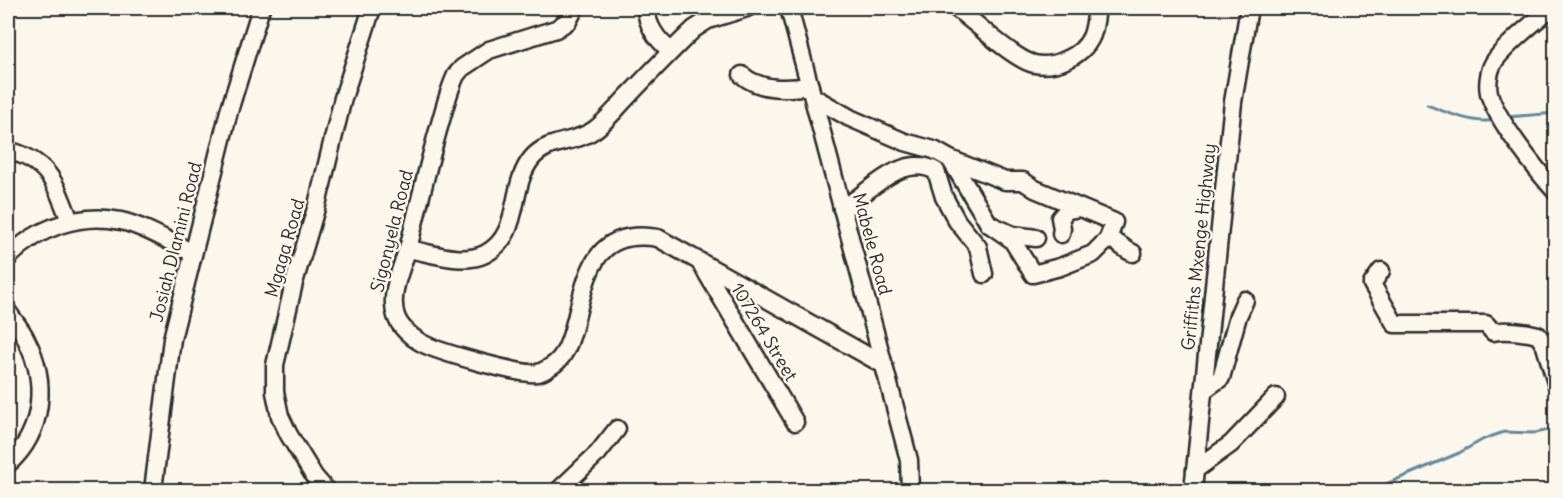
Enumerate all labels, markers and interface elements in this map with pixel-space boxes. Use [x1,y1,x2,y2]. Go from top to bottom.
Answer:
street label: Griffiths Mxenge Highway [1176,142,1221,352]
street label: Josiah Dlamini Road [144,159,207,324]
street label: Sigonyela Road [365,167,418,294]
street label: Mabele Road [848,190,897,298]
street label: Mgaga Road [259,195,310,300]
street label: 107264 Street [726,278,803,385]

